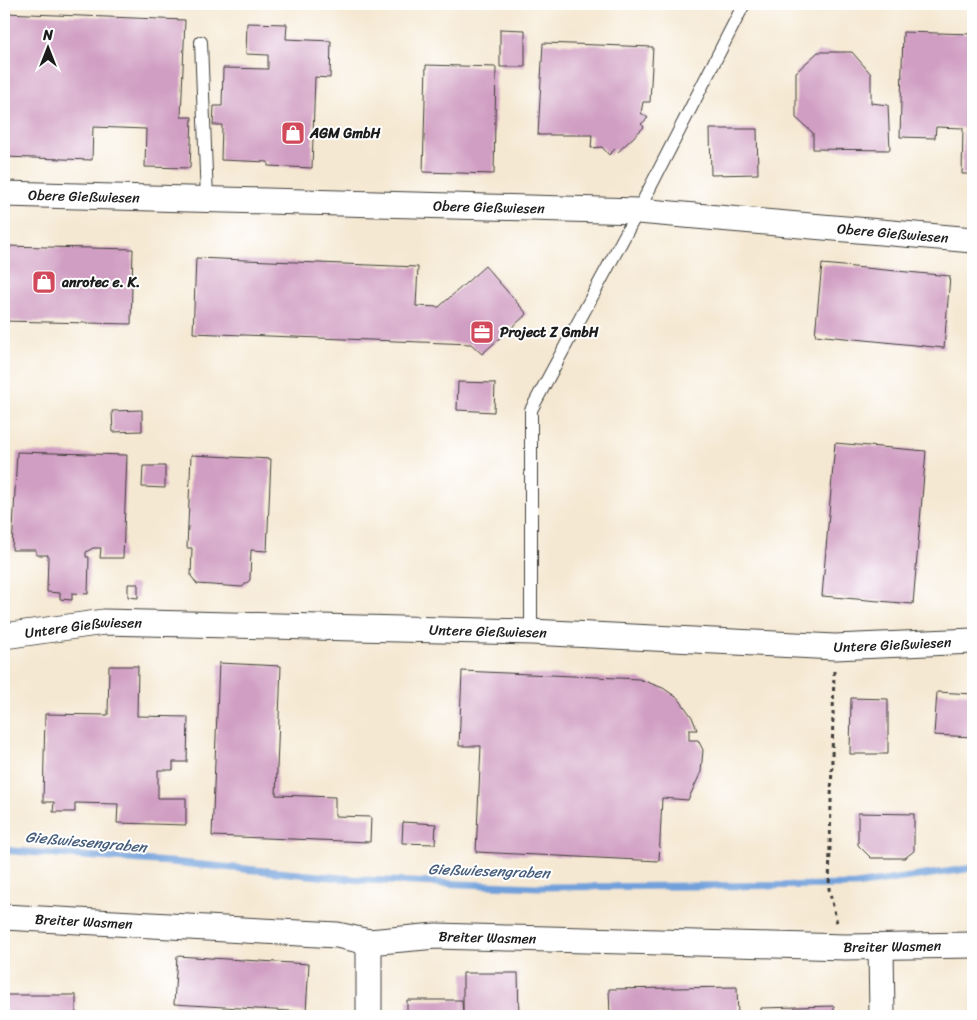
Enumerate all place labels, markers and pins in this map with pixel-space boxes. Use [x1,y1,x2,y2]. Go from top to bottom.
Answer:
shop icon: AGM GmbH [280,120,306,146]
place label: AGM GmbH [309,121,381,146]
shop icon: anrotec e. K. [31,269,57,295]
place label: anrotec e. K. [61,270,140,295]
office icon: Project Z GmbH [469,319,495,345]
place label: Project Z GmbH [500,320,599,345]

